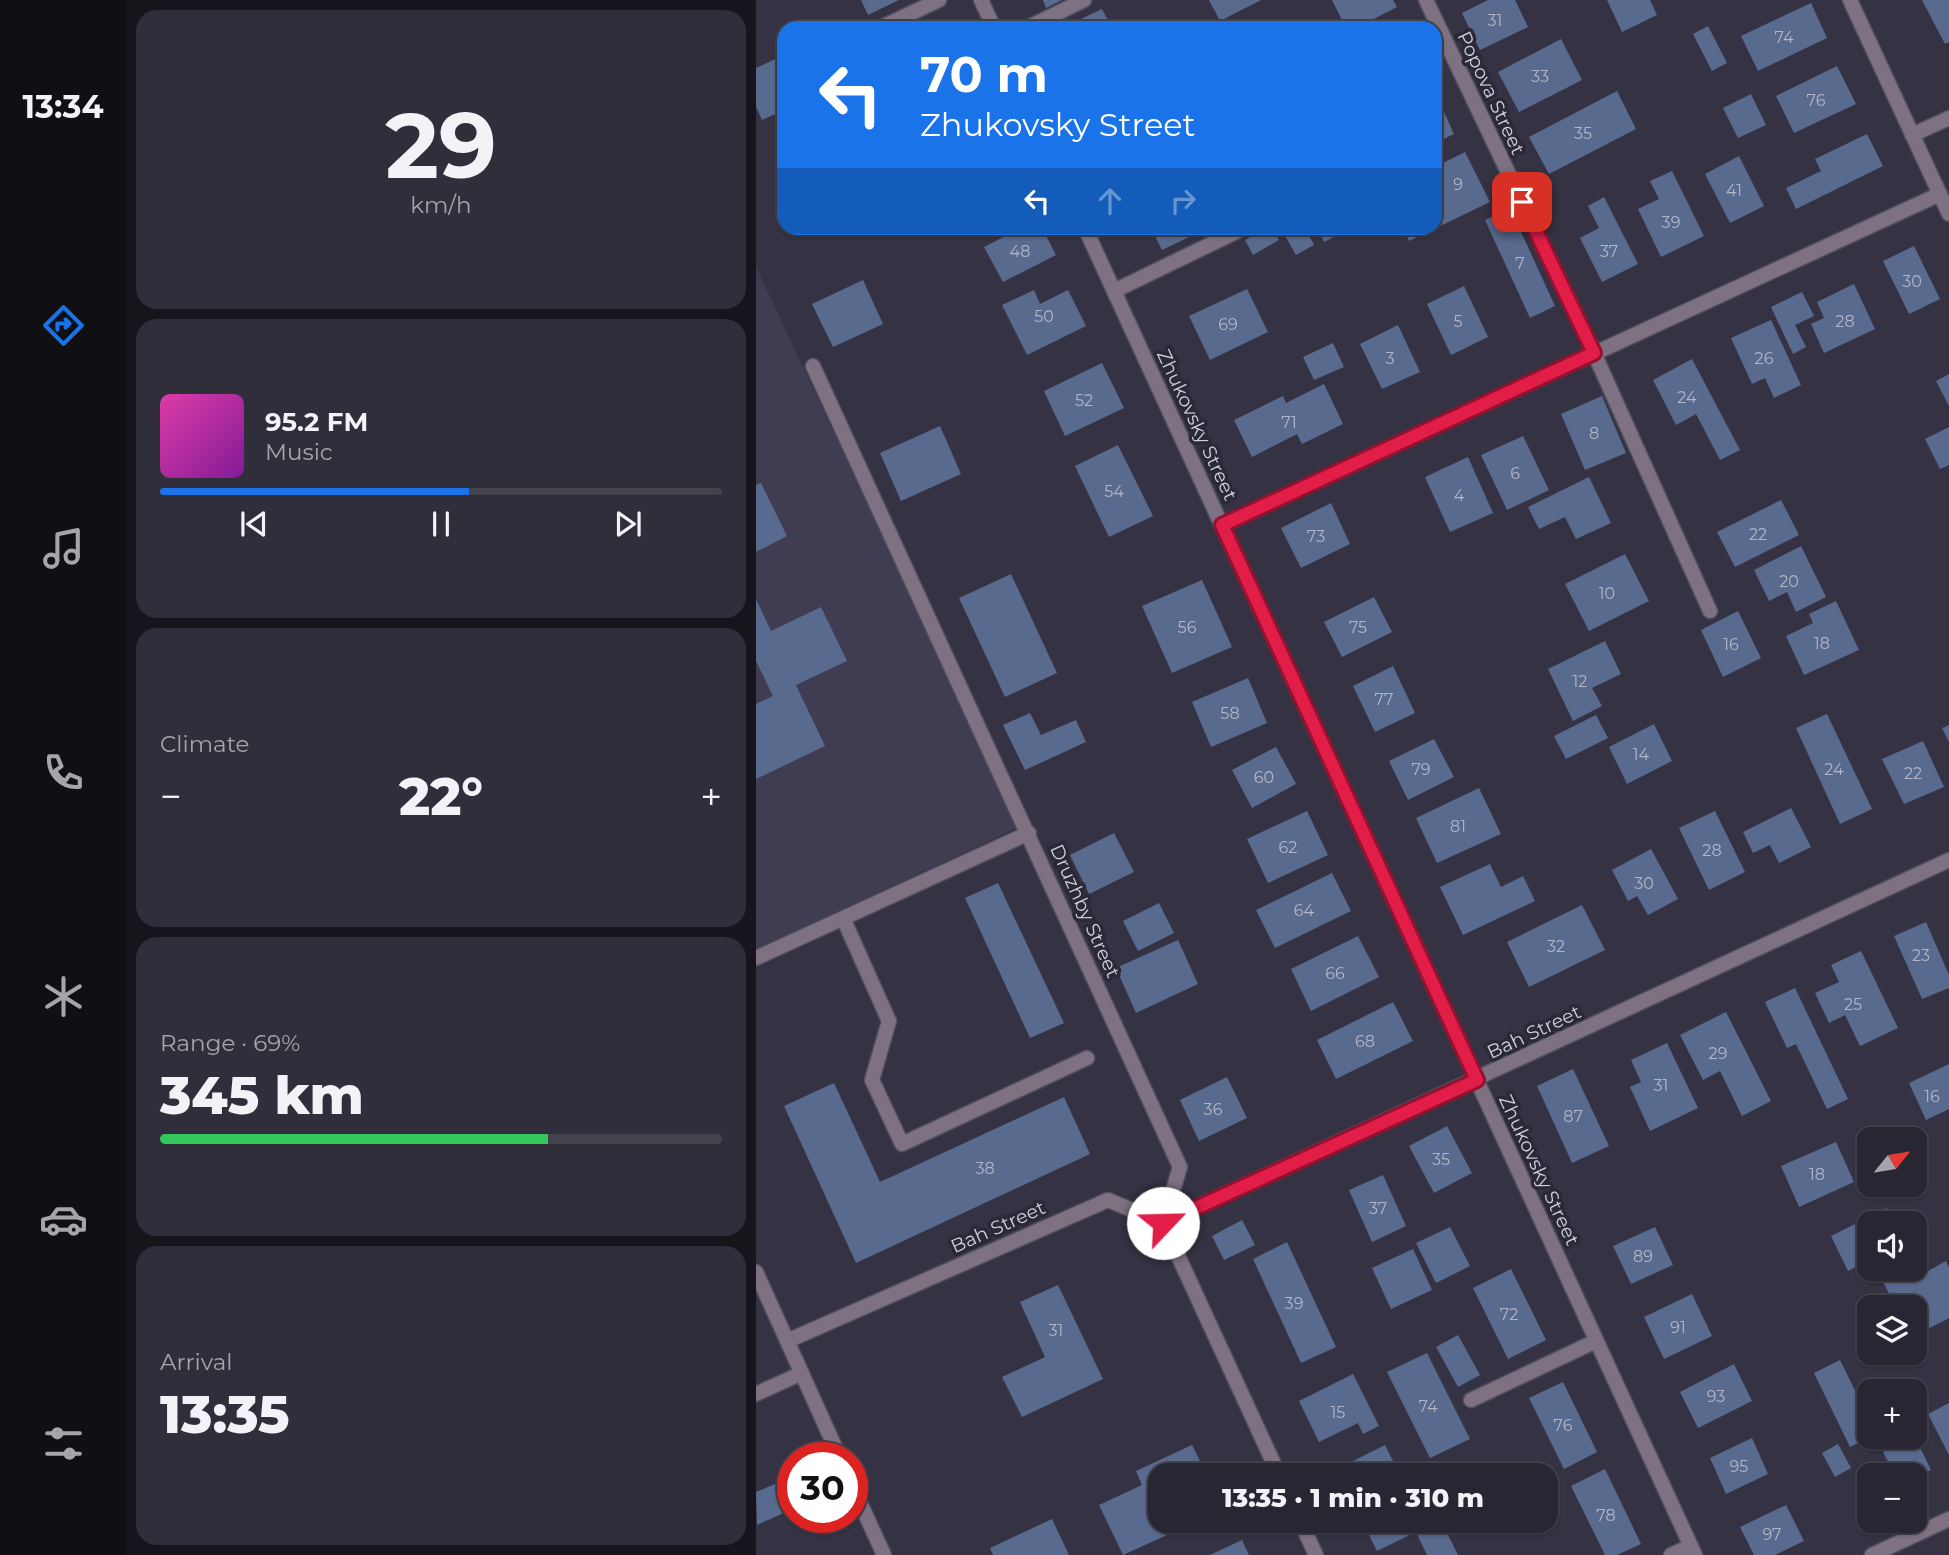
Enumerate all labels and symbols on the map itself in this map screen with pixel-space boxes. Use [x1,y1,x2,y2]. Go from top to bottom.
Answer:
house number: 31 [1488,11,1502,30]
street label: Popova Street [1452,28,1530,159]
house number: 74 [1775,28,1794,47]
house number: 33 [1531,67,1549,86]
house number: 76 [1807,91,1826,110]
house number: 35 [1574,124,1592,143]
pin [1492,172,1552,232]
house number: 9 [1453,175,1463,194]
house number: 41 [1726,181,1742,200]
house number: 39 [1662,213,1680,232]
house number: 48 [1010,242,1030,261]
house number: 37 [1600,242,1618,261]
house number: 7 [1515,254,1525,273]
house number: 30 [1902,272,1922,291]
house number: 50 [1034,307,1054,326]
house number: 5 [1453,312,1463,331]
house number: 28 [1835,312,1855,331]
house number: 69 [1218,315,1238,334]
street label: Zhukovsky Street [1152,346,1242,504]
house number: 3 [1385,349,1395,368]
house number: 26 [1755,349,1774,368]
house number: 24 [1677,388,1697,407]
house number: 52 [1075,391,1093,410]
house number: 71 [1281,413,1297,432]
house number: 8 [1589,424,1599,443]
house number: 6 [1510,464,1520,483]
house number: 54 [1104,482,1124,501]
house number: 4 [1454,486,1465,505]
house number: 22 [1749,525,1767,544]
house number: 73 [1307,527,1325,546]
house number: 20 [1779,572,1799,591]
house number: 10 [1599,584,1615,603]
house number: 56 [1178,618,1197,637]
house number: 75 [1349,618,1367,637]
house number: 18 [1814,634,1830,653]
house number: 16 [1723,635,1739,654]
house number: 12 [1573,672,1587,691]
house number: 77 [1375,690,1393,709]
house number: 58 [1220,704,1240,723]
house number: 14 [1633,745,1650,764]
house number: 79 [1411,760,1431,779]
house number: 24 [1824,760,1844,779]
house number: 22 [1904,764,1922,783]
house number: 60 [1254,768,1274,787]
house number: 81 [1450,817,1466,836]
house number: 62 [1279,838,1297,857]
street label: Druzhby Street [1045,841,1125,982]
house number: 28 [1702,841,1722,860]
house number: 30 [1634,874,1654,893]
house number: 64 [1294,901,1315,920]
house number: 32 [1547,937,1565,956]
house number: 23 [1912,946,1930,965]
house number: 66 [1325,964,1345,983]
house number: 25 [1844,995,1862,1014]
street label: Bah Street [1483,1000,1585,1064]
house number: 68 [1355,1032,1375,1051]
house number: 29 [1709,1044,1727,1063]
house number: 31 [1654,1076,1668,1095]
house number: 16 [1924,1087,1940,1106]
street label: Zhukovsky Street [1494,1091,1584,1249]
house number: 36 [1204,1100,1223,1119]
house number: 87 [1563,1107,1583,1126]
north arrow [1857,1127,1927,1197]
house number: 35 [1432,1150,1450,1169]
house number: 38 [975,1159,995,1178]
house number: 18 [1809,1165,1825,1184]
position arrow [1126,1186,1200,1260]
street label: Bah Street [947,1196,1049,1258]
house number: 37 [1369,1199,1387,1218]
house number: 89 [1633,1247,1653,1266]
house number: 39 [1285,1294,1303,1313]
house number: 72 [1500,1305,1518,1324]
house number: 91 [1670,1318,1686,1337]
house number: 31 [1049,1321,1063,1340]
house number: 93 [1707,1387,1725,1406]
house number: 74 [1419,1397,1438,1416]
house number: 15 [1331,1403,1345,1422]
house number: 76 [1554,1416,1573,1435]
speed limit sign: 30 [777,1442,868,1533]
house number: 95 [1730,1457,1748,1476]
house number: 78 [1596,1506,1616,1525]
house number: 97 [1762,1525,1782,1544]

